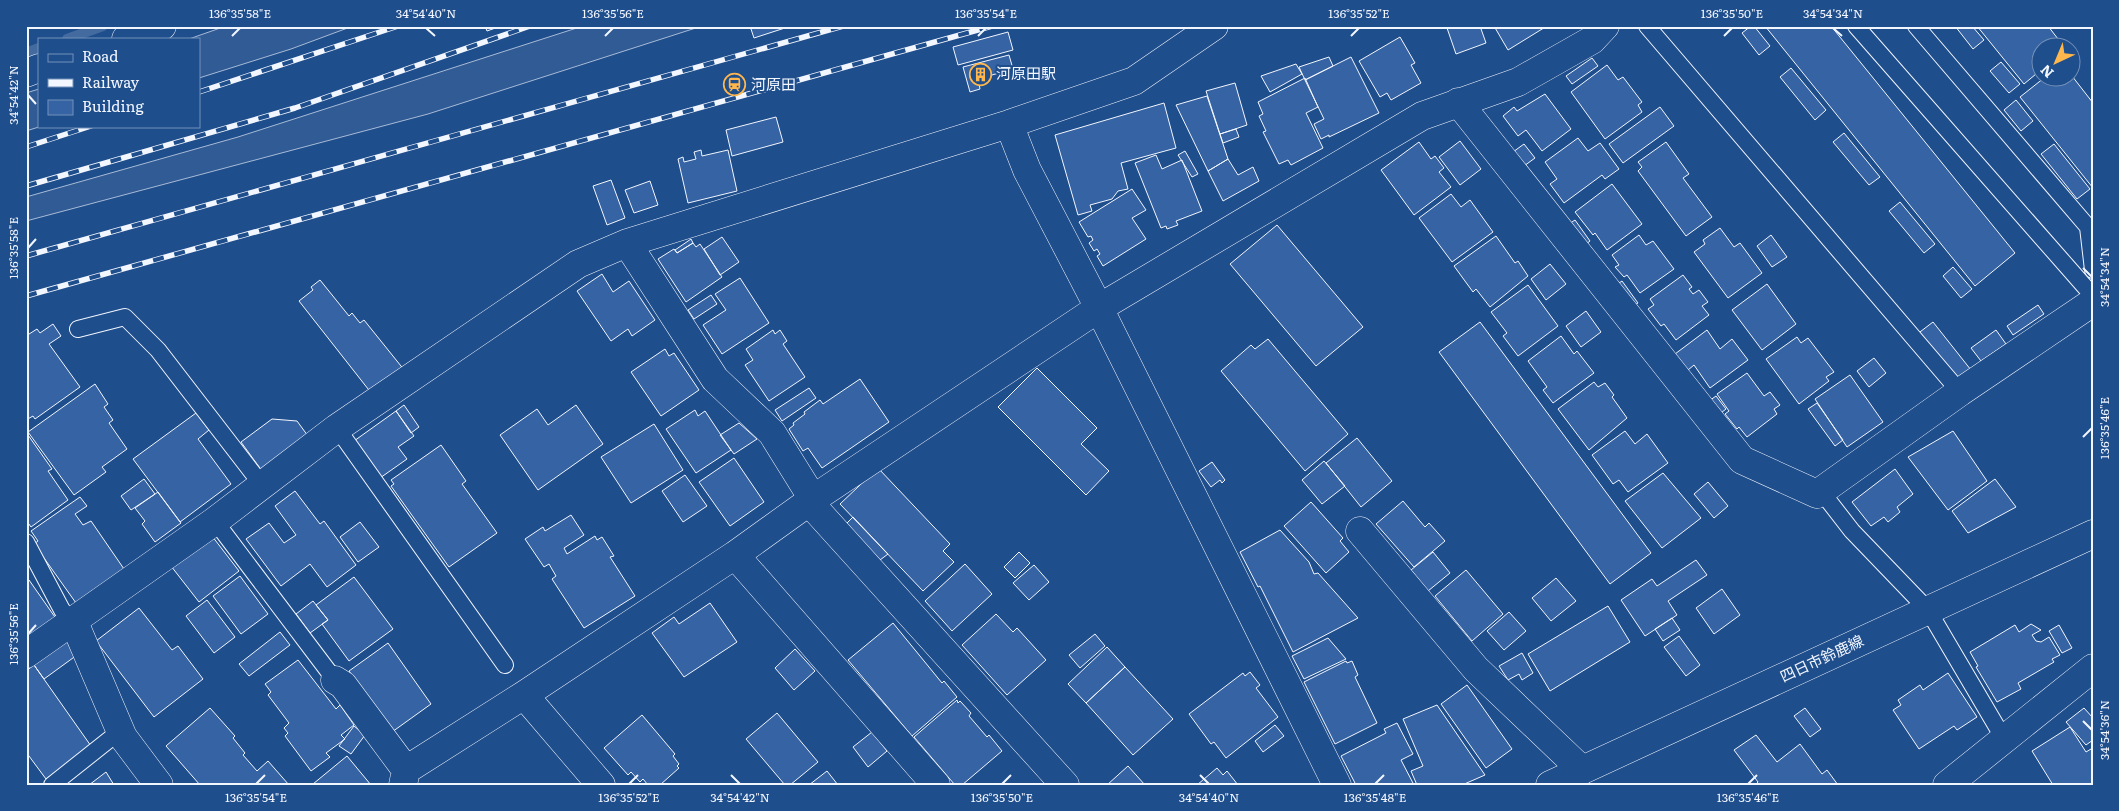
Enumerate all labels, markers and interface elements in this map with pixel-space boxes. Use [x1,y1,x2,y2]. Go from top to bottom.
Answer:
text: 136°35'58"E [209,4,271,22]
text: 34°54'40"N [396,4,456,22]
text: 136°35'56"E [582,4,644,22]
text: 136°35'54"E [955,4,1017,22]
text: 136°35'52"E [1328,4,1390,22]
text: 136°35'50"E [1701,4,1764,22]
text: 34°54'34"N [1803,4,1863,22]
legend [38,38,200,128]
north arrow [2032,38,2082,88]
text: Road [82,44,118,67]
place label: 河原田駅 [996,61,1056,84]
text: N [2035,61,2057,83]
building icon: 河原田駅 [968,62,992,86]
text: 34°54'42"N [4,65,22,125]
text: Railway [82,70,140,93]
place label: 河原田 [751,72,796,95]
station icon: 河原田 [723,73,747,97]
text: Building [82,94,144,117]
text: 136°35'58"E [4,217,22,279]
text: 34°54'34"N [2095,247,2113,307]
text: 136°35'46"E [2095,396,2113,459]
text: 136°35'56"E [4,603,22,665]
street label: 四日市鈴鹿線 [1776,628,1867,687]
text: 34°54'36"N [2095,700,2113,760]
text: 136°35'54"E [225,788,287,806]
text: 136°35'52"E [598,788,660,806]
text: 34°54'42"N [710,788,770,806]
text: 136°35'50"E [971,788,1034,806]
text: 34°54'40"N [1179,788,1239,806]
text: 136°35'48"E [1344,788,1407,806]
text: 136°35'46"E [1717,788,1780,806]

